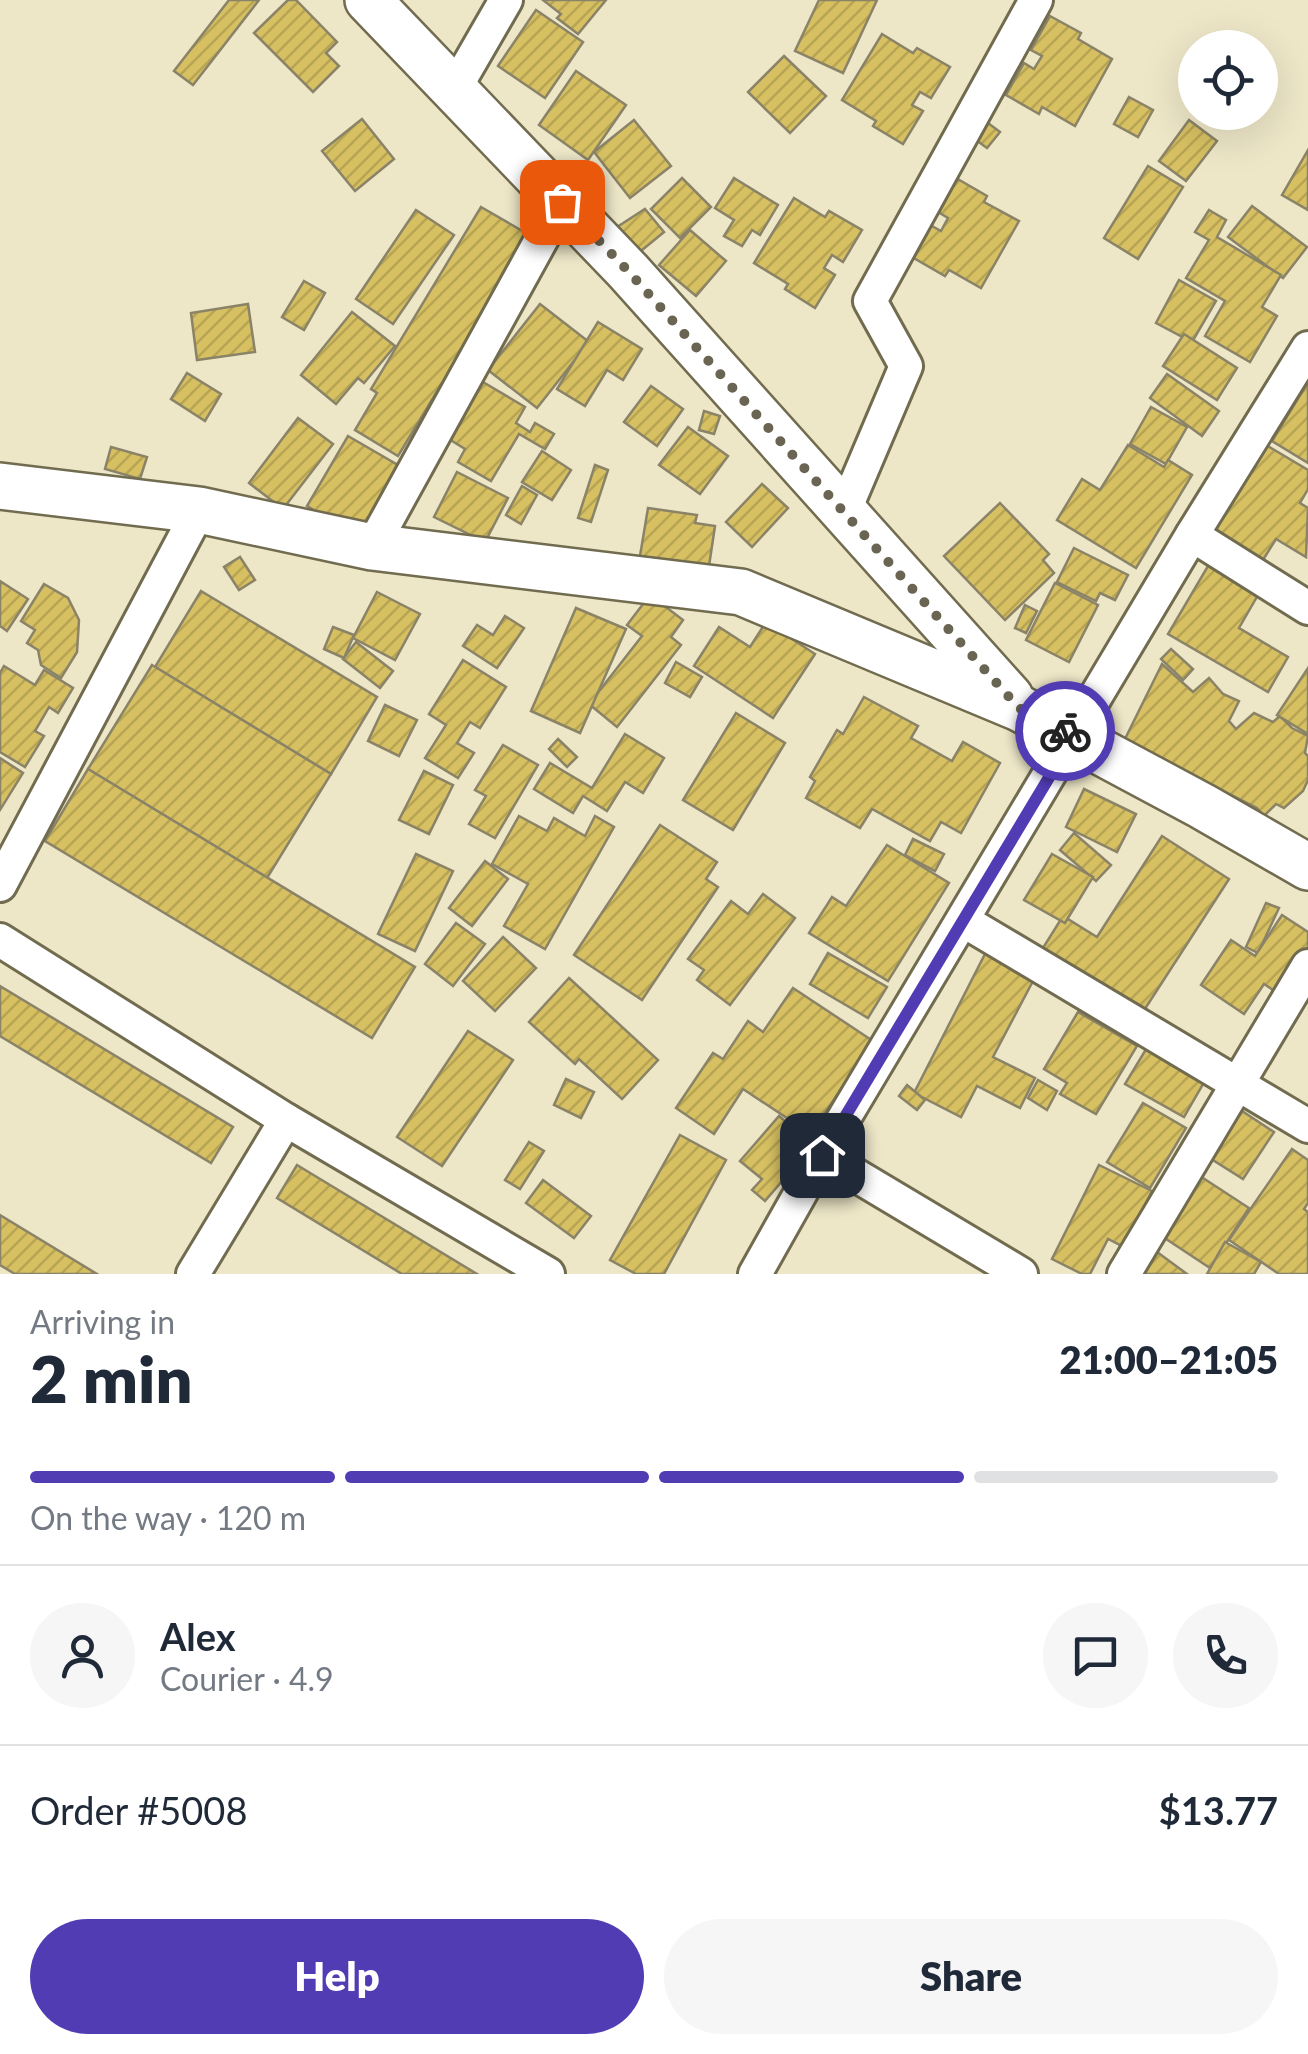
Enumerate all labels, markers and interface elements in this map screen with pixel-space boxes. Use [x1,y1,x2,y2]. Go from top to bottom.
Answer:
map controls [1178,30,1278,130]
button: locate [1178,30,1278,130]
pin [520,160,605,245]
icon: bag [535,175,590,230]
courier [1015,681,1115,781]
icon: bike [1038,704,1093,759]
pin [780,1113,865,1198]
icon: home [795,1128,850,1183]
text: Arriving in [30,1302,175,1341]
text: 21:00–21:05 [1059,1336,1278,1382]
text: 2 min [30,1339,192,1417]
text: On the way · 120 m [30,1498,306,1537]
button: person [30,1603,135,1708]
button: chat [1043,1603,1148,1708]
button: phone [1173,1603,1278,1708]
text: Alex [160,1613,236,1659]
text: Courier · 4.9 [160,1659,334,1698]
text: Order #5008 [30,1787,247,1833]
text: $13.77 [1159,1787,1278,1833]
button: Help [30,1919,644,2034]
button: Share [664,1919,1278,2034]

